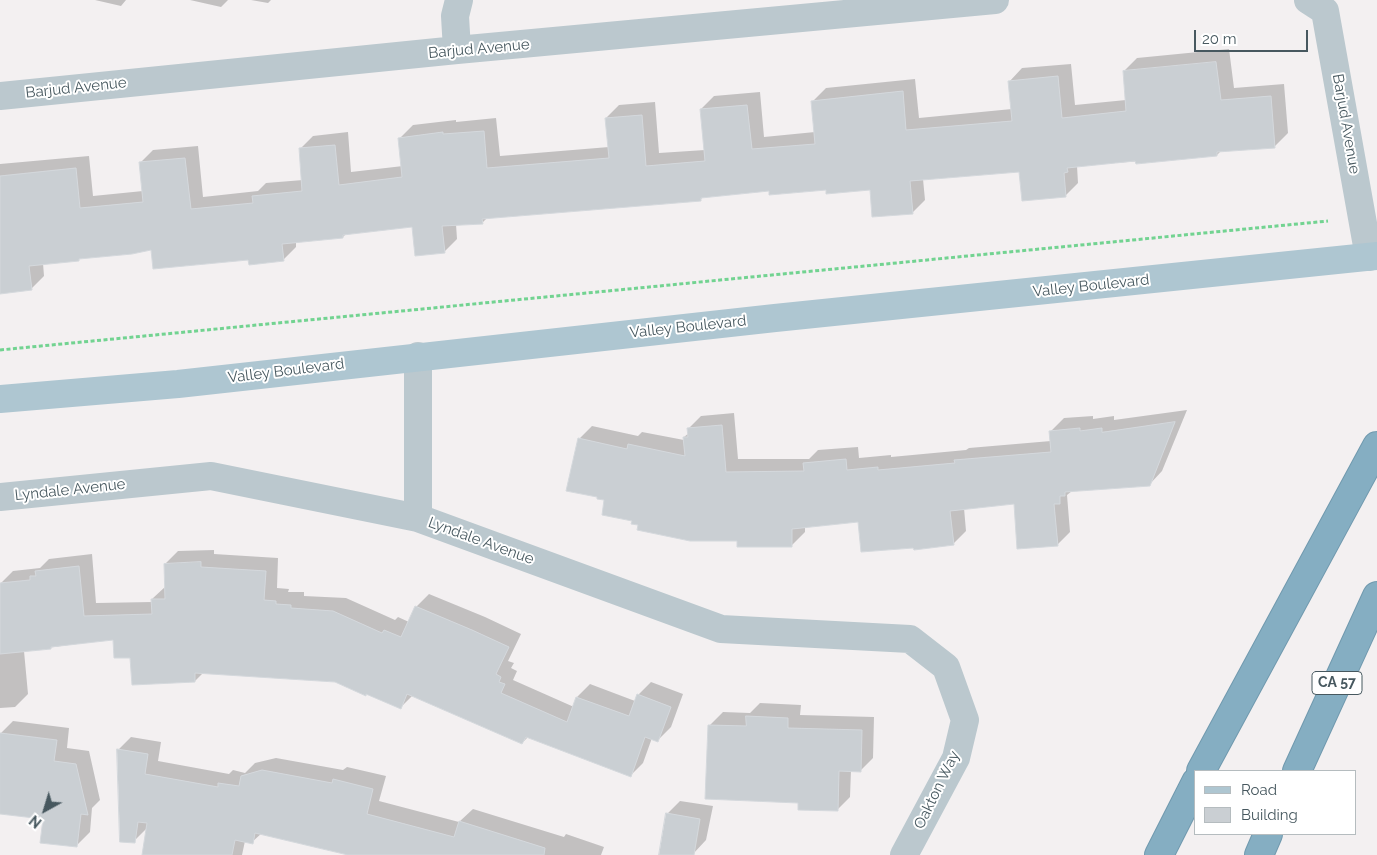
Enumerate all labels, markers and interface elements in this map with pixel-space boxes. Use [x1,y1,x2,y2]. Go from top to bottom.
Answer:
scale bar [1197,20,1311,52]
text: 20 m [1202,30,1237,48]
street label: Barjud Avenue [428,36,530,62]
street label: Barjud Avenue [1328,72,1364,176]
street label: Barjud Avenue [25,74,127,102]
street label: Valley Boulevard [1032,271,1150,301]
street label: Valley Boulevard [629,312,747,342]
street label: Valley Boulevard [227,355,345,387]
street label: Lyndale Avenue [14,475,126,505]
street label: Lyndale Avenue [426,514,536,568]
road number: CA 57 [1312,671,1362,694]
street label: Oakton Way [910,748,964,832]
legend [1194,770,1357,835]
text: Road [1241,781,1277,799]
north arrow [20,785,70,835]
text: Building [1241,806,1298,824]
text: N [26,812,45,831]

